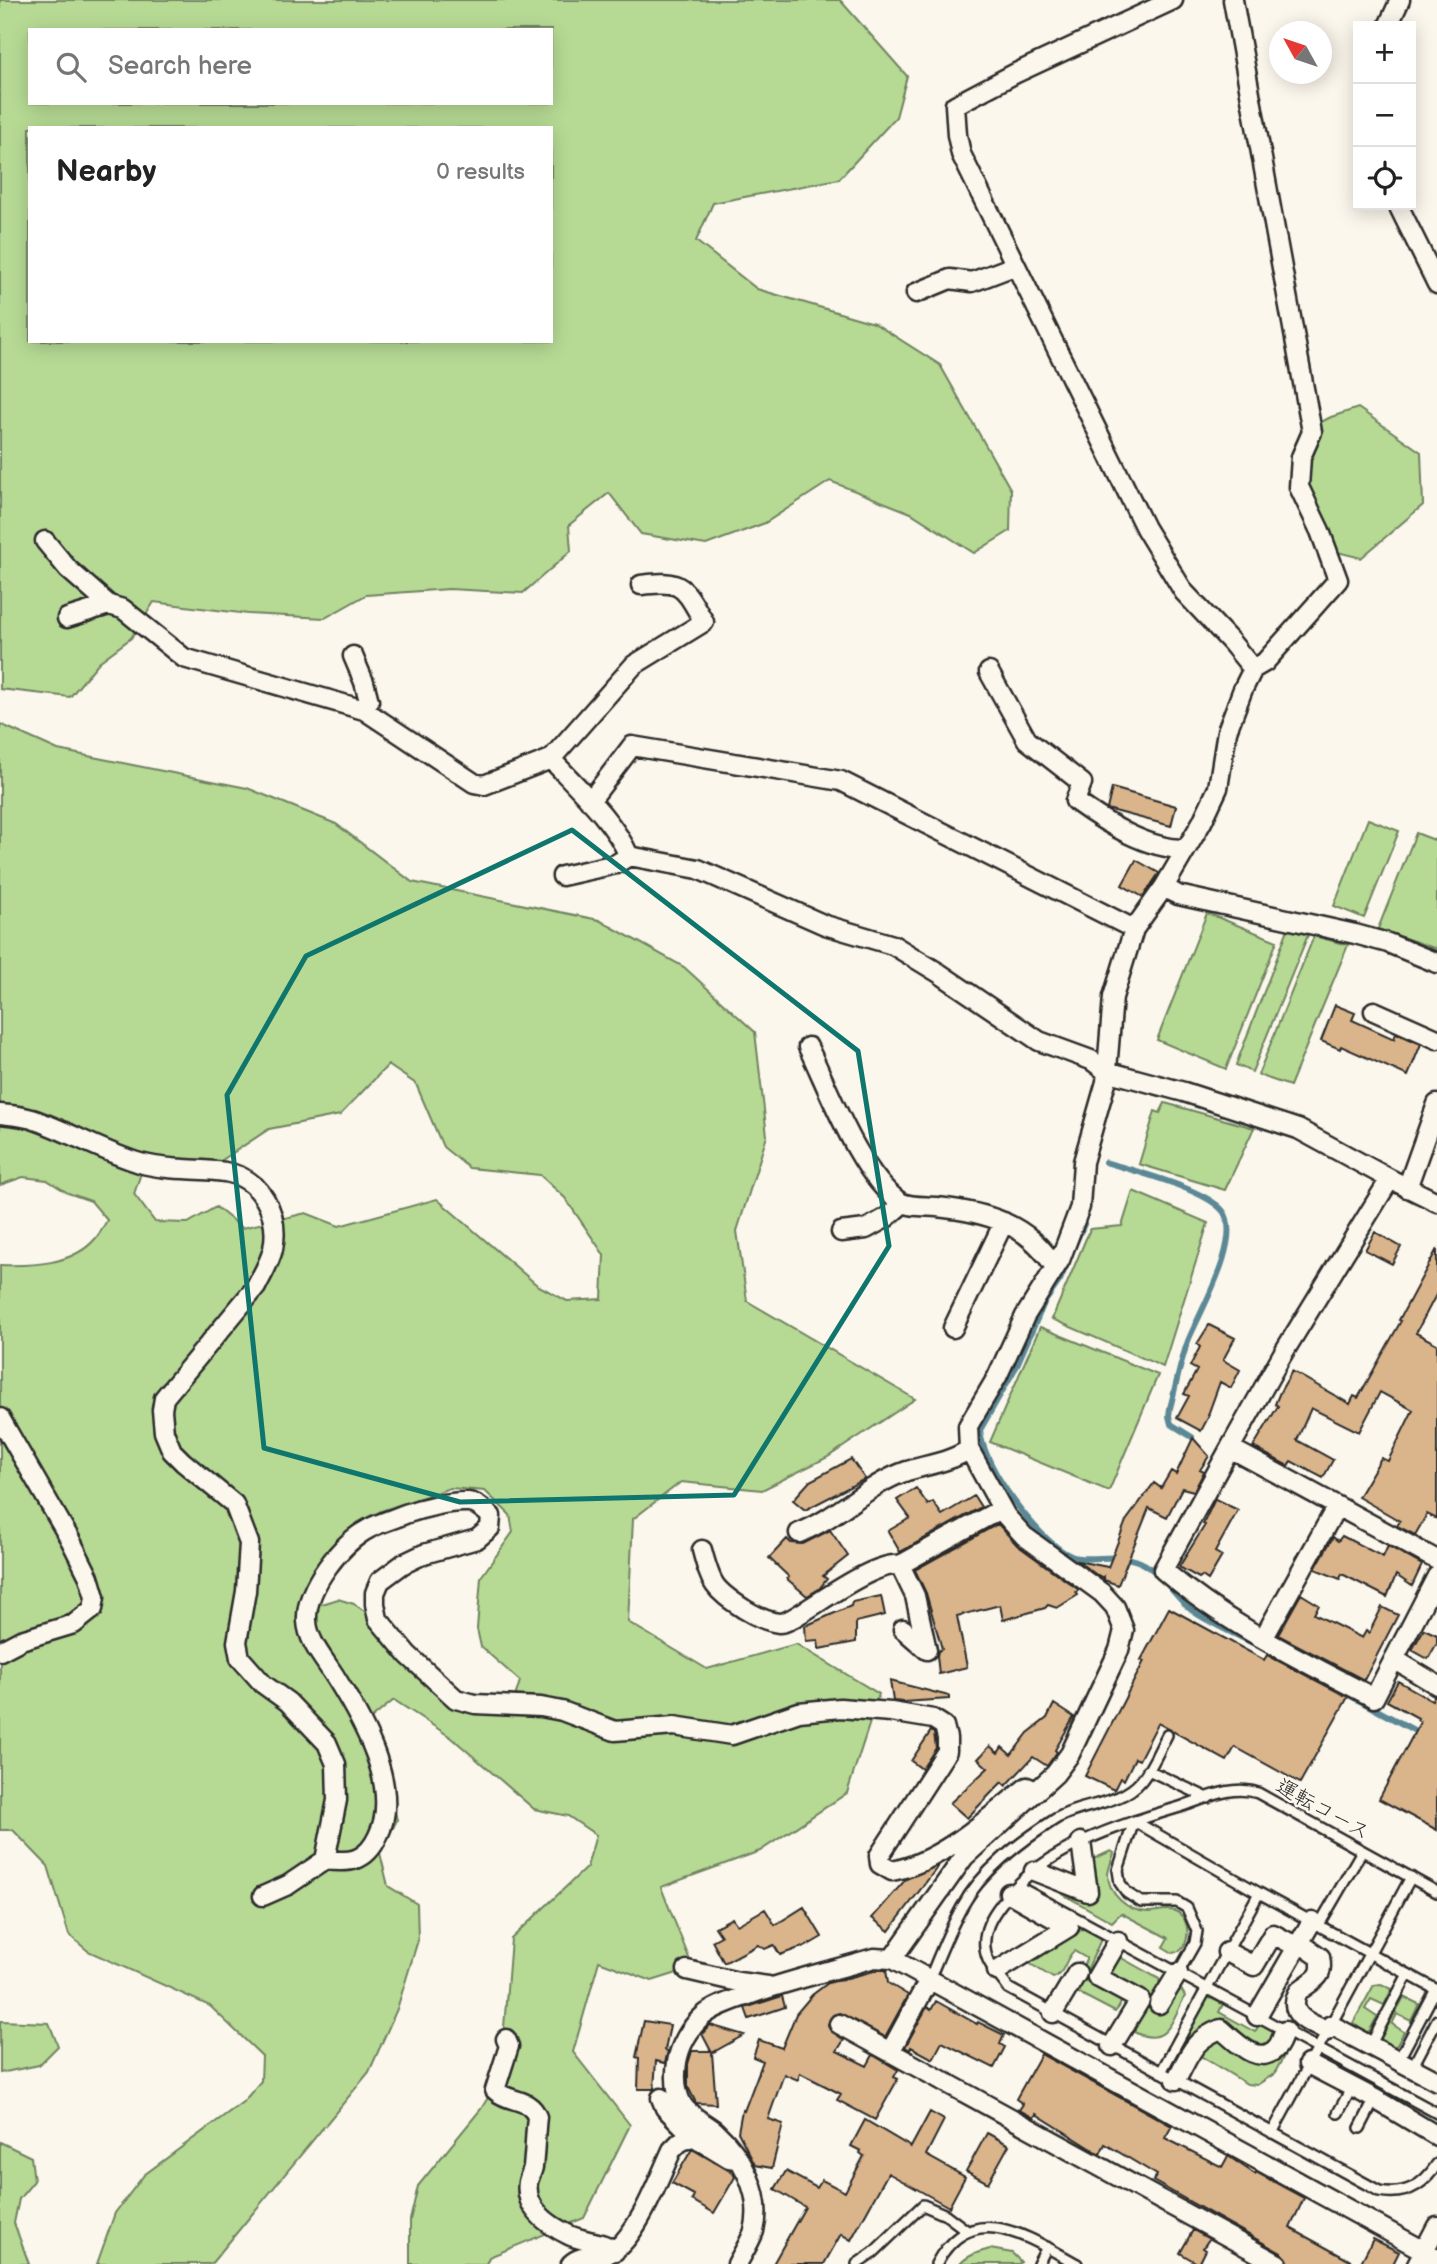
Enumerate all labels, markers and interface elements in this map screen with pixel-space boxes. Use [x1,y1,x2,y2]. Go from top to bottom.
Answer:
north arrow [1269,21,1332,84]
map controls [1353,21,1416,210]
button: + [1353,21,1416,84]
search box [28,28,553,105]
icon: search [52,48,90,86]
text: Search here [108,51,252,82]
button: − [1353,84,1416,147]
button: locate [1353,147,1416,210]
text: Nearby [56,154,156,190]
text: 0 results [436,158,525,186]
street label: 運転コース [1271,1773,1374,1846]

